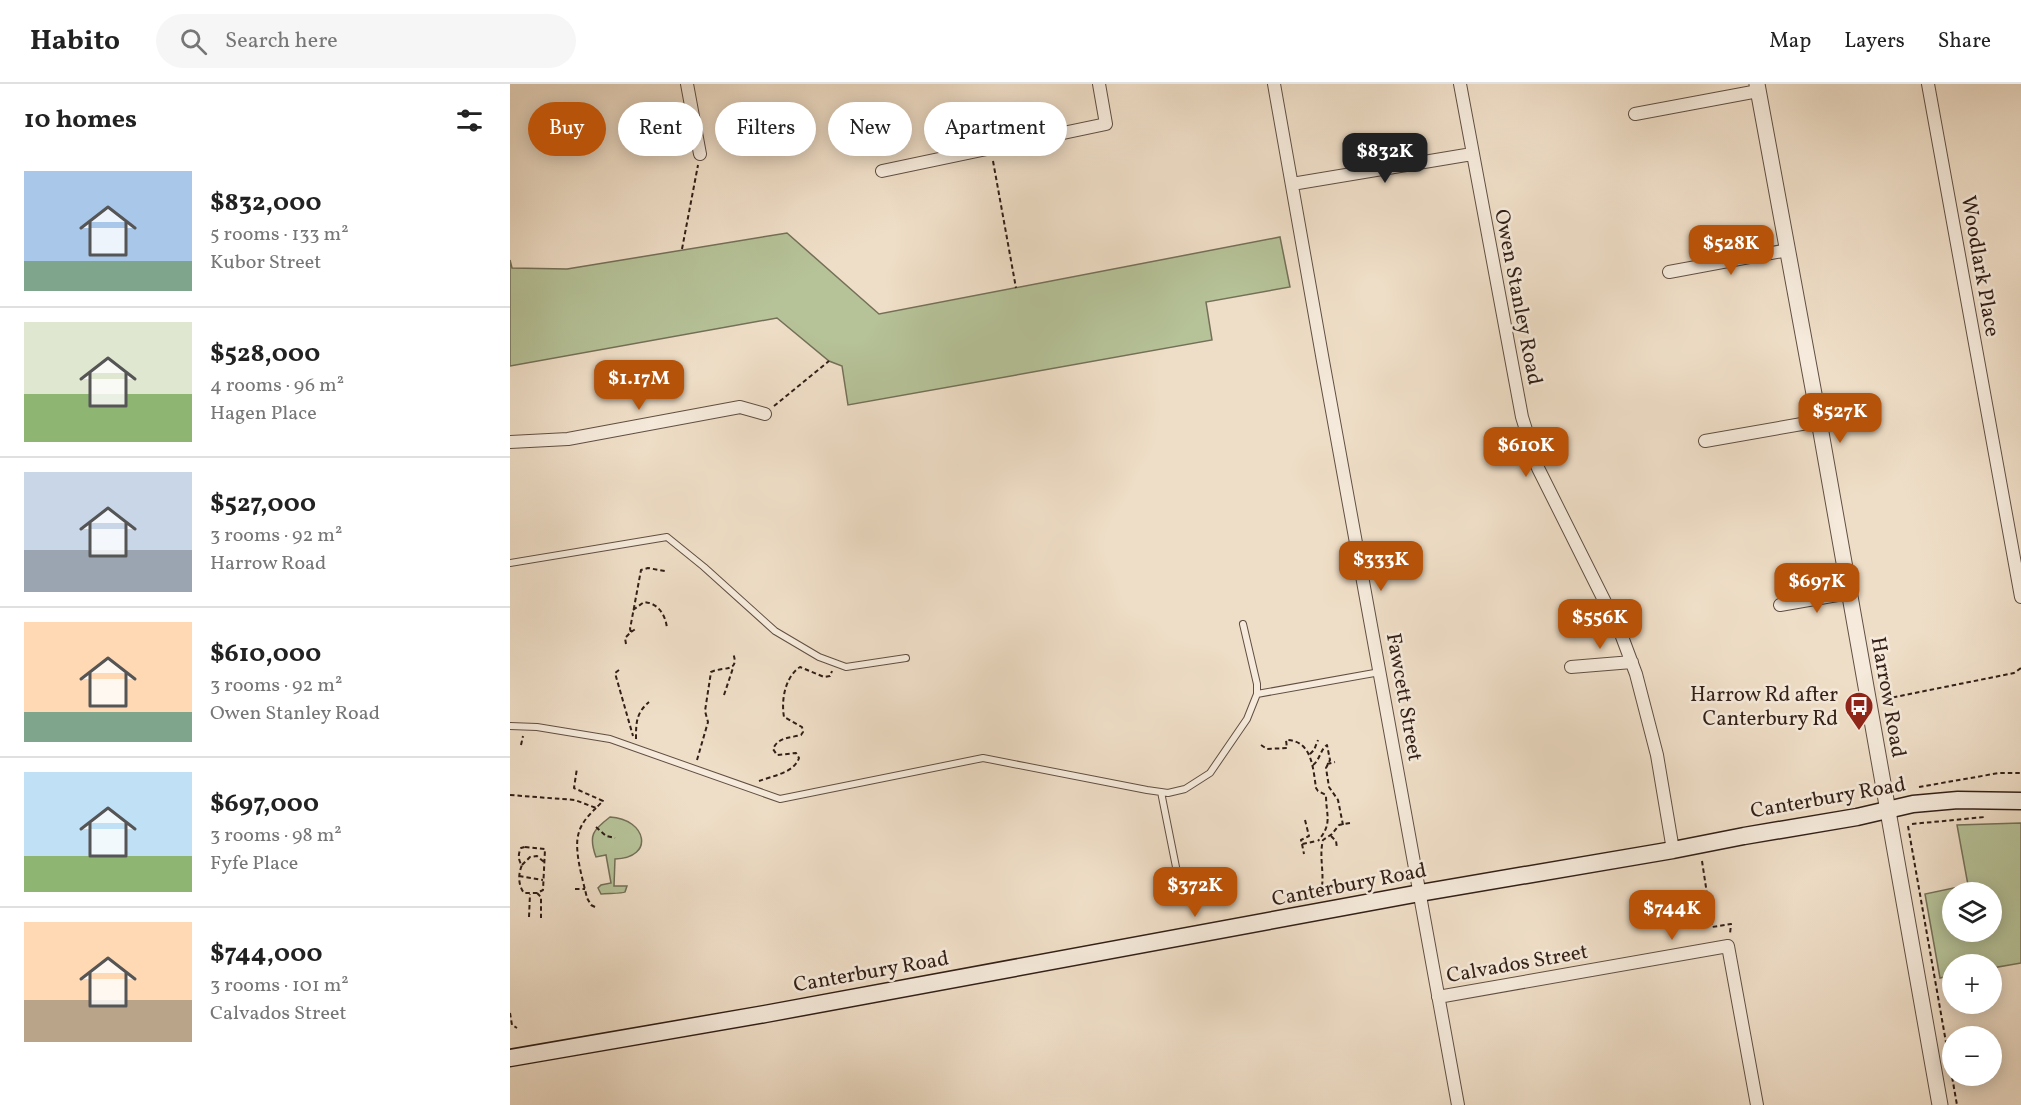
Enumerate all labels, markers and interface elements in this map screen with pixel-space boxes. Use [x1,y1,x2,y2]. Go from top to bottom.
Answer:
search box [156,14,576,68]
text: Habito [30,22,120,61]
icon: search [177,25,210,58]
text: Search here [225,26,338,57]
text: Map [1769,27,1811,56]
text: Layers [1844,27,1905,56]
text: Share [1938,27,1991,56]
text: 10 homes [24,102,137,138]
chip: Buy [528,102,606,156]
chip: Rent [618,102,703,156]
chip: Filters [715,102,816,156]
chip: New [828,102,912,156]
chip: Apartment [924,102,1067,156]
icon: filters [453,104,486,137]
pin: $832K [1343,133,1427,184]
text: $832K [1356,138,1414,166]
text: $832,000 [210,185,322,221]
street label: Woodlark Place [1953,193,2006,339]
icon: home [72,195,144,267]
street label: Owen Stanley Road [1486,207,1549,388]
text: 5 rooms · 133 m² [210,221,349,249]
pin: $528K [1689,225,1773,276]
text: $528K [1703,230,1759,258]
text: Kubor Street [210,249,321,277]
text: $528,000 [210,336,320,372]
icon: home [72,346,144,418]
pin: $1.17M [590,360,688,411]
text: $1.17M [608,365,670,393]
text: 4 rooms · 96 m² [210,372,344,400]
pin: $527K [1798,393,1882,444]
text: $527K [1813,398,1867,426]
text: Hagen Place [210,400,317,428]
pin: $610K [1484,427,1568,478]
text: $610K [1498,432,1554,460]
text: $527,000 [210,486,316,522]
icon: home [72,496,144,568]
text: 3 rooms · 92 m² [210,522,342,550]
pin: $333K [1339,541,1423,592]
text: $333K [1353,546,1409,574]
text: Harrow Road [210,550,326,578]
pin: $697K [1775,563,1859,614]
text: $697K [1788,568,1846,596]
pin: $556K [1558,599,1642,650]
text: $556K [1572,604,1628,632]
street label: Fawcett Street [1378,631,1429,764]
street label: Harrow Road [1863,635,1912,760]
text: $610,000 [210,636,321,672]
icon: home [72,646,144,718]
text: 3 rooms · 92 m² [210,672,342,700]
place label: Harrow Rd after Canterbury Rd [1690,681,1838,734]
bus stop icon: Harrow Rd after Canterbury Rd [1843,690,1875,732]
text: Owen Stanley Road [210,700,380,728]
street label: Canterbury Road [1748,771,1908,826]
text: $697,000 [210,786,319,822]
icon: home [72,796,144,868]
text: 3 rooms · 98 m² [210,822,342,850]
text: Fyfe Place [210,850,298,878]
street label: Canterbury Road [1269,856,1429,915]
pin: $372K [1153,867,1237,918]
text: $372K [1167,872,1223,900]
map controls [1942,882,2002,1086]
button: layers [1942,882,2002,942]
pin: $744K [1630,890,1714,941]
text: $744K [1643,895,1701,923]
text: $744,000 [210,936,322,972]
street label: Calvados Street [1444,938,1590,991]
street label: Canterbury Road [791,945,951,1000]
icon: home [72,946,144,1018]
button: + [1942,954,2002,1014]
text: 3 rooms · 101 m² [210,972,349,1000]
text: Calvados Street [210,1000,346,1028]
button: − [1942,1026,2002,1086]

